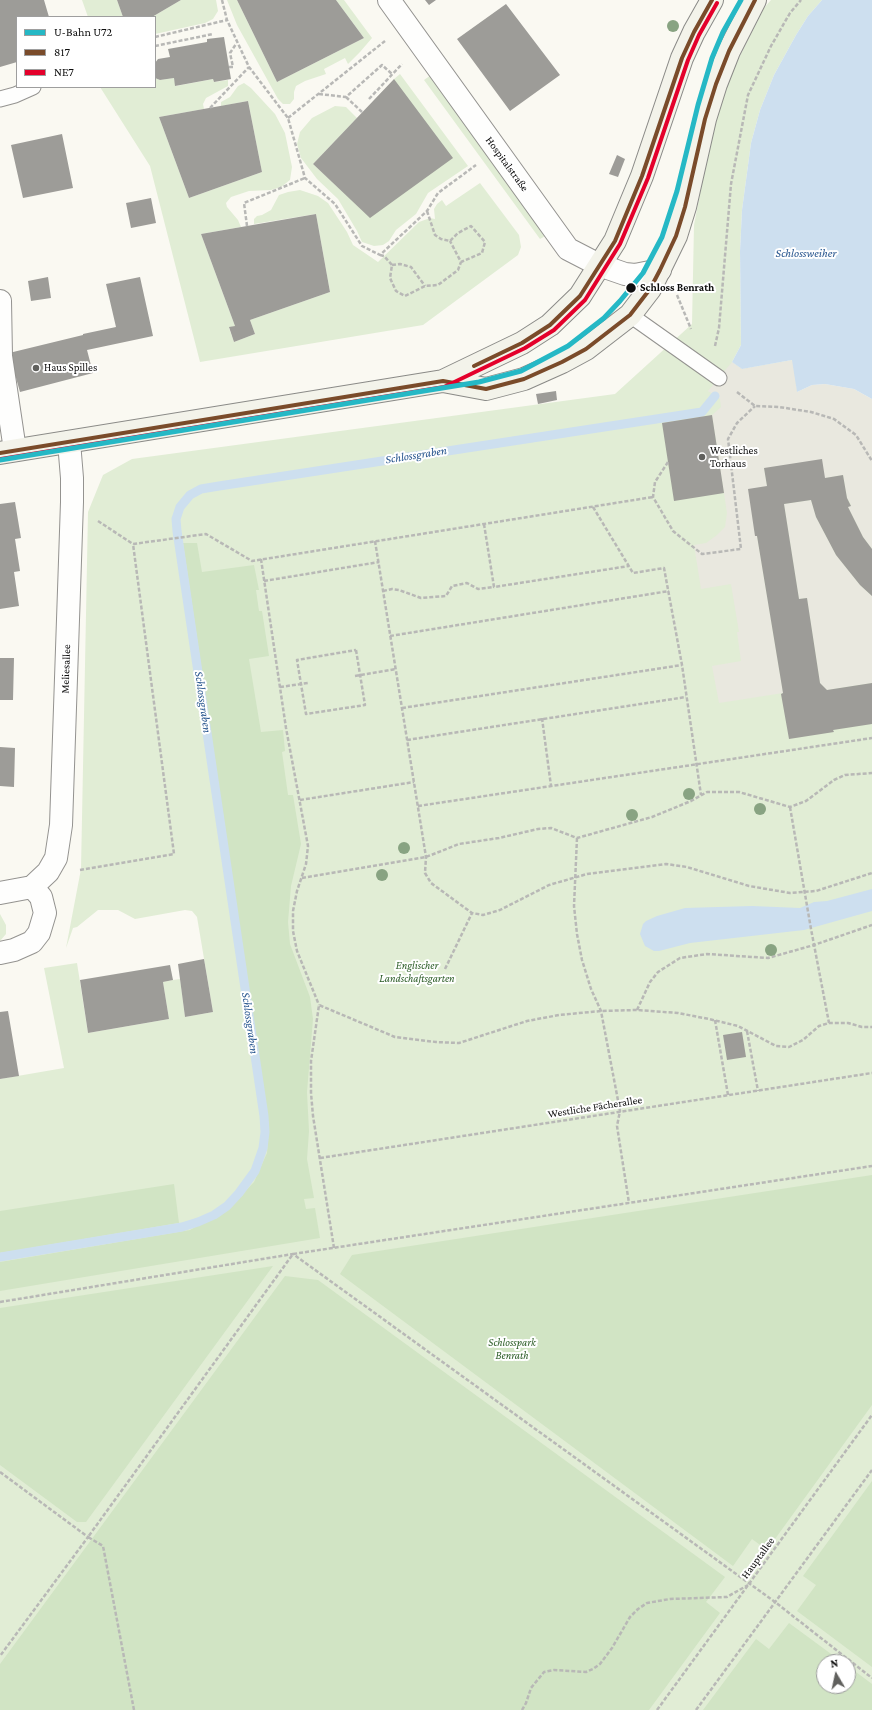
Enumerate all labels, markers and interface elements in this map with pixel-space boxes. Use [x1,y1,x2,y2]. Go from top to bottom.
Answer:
legend [16,16,156,88]
text: U-Bahn U72 [54,25,112,39]
text: 817 [54,45,70,59]
text: NE7 [54,65,74,79]
street label: Hospitalstraße [483,134,531,194]
water label: Schlossweiher [776,246,836,260]
marker: Schloss Benrath [624,281,638,295]
place label: Schloss Benrath [640,281,714,295]
place label: Haus Spilles [44,361,97,375]
marker: Haus Spilles [31,363,41,373]
water label: Schlossgraben [384,443,448,467]
place label: Westliches Torhaus [710,444,758,470]
marker: Westliches Torhaus [697,452,707,462]
street label: Meliesallee [59,644,73,694]
water label: Schlossgraben [192,670,214,734]
park label: Englischer Landschaftsgarten [379,959,455,985]
water label: Schlossgraben [239,991,261,1055]
street label: Westliche Fächerallee [547,1093,643,1121]
park label: Schlosspark Benrath [488,1336,536,1362]
street label: Hauptallee [739,1535,777,1581]
north arrow [816,1654,856,1694]
text: N [830,1657,839,1670]

